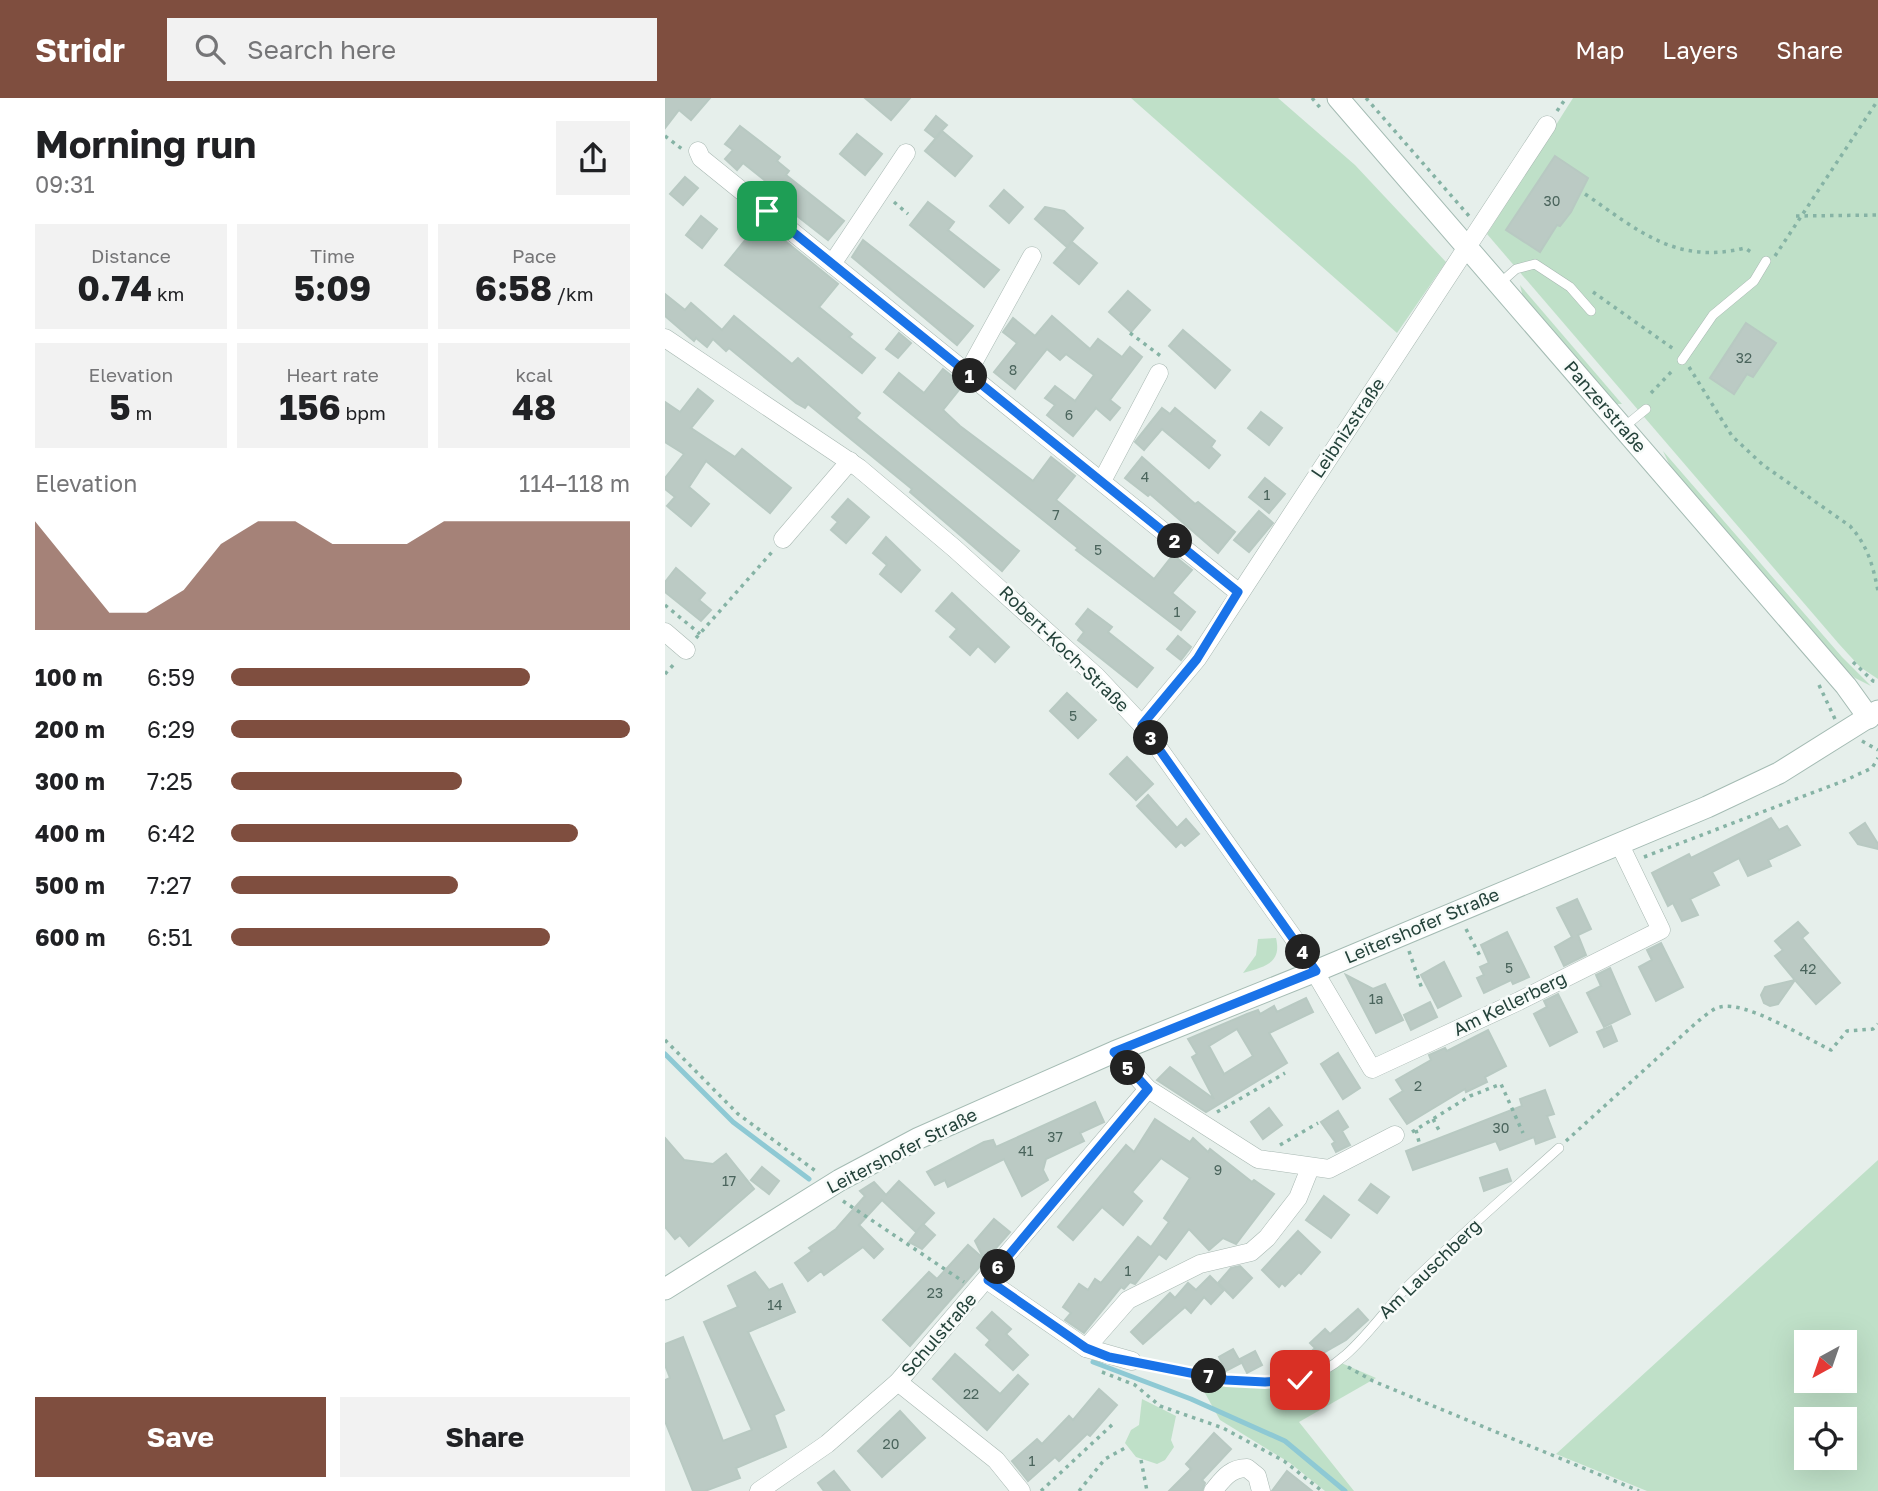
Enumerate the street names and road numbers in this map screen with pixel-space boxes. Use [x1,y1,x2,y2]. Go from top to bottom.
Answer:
street label: Panzerstraße [1560,356,1651,457]
street label: Leibnizstraße [1306,373,1389,482]
street label: Robert-Koch-Straße [995,581,1134,716]
street label: Leitershofer Straße [1341,883,1502,968]
street label: Am Kellerberg [1449,966,1570,1040]
street label: Leitershofer Straße [823,1103,980,1198]
street label: Am Lauschberg [1374,1214,1485,1323]
street label: Schulstraße [896,1288,981,1381]

